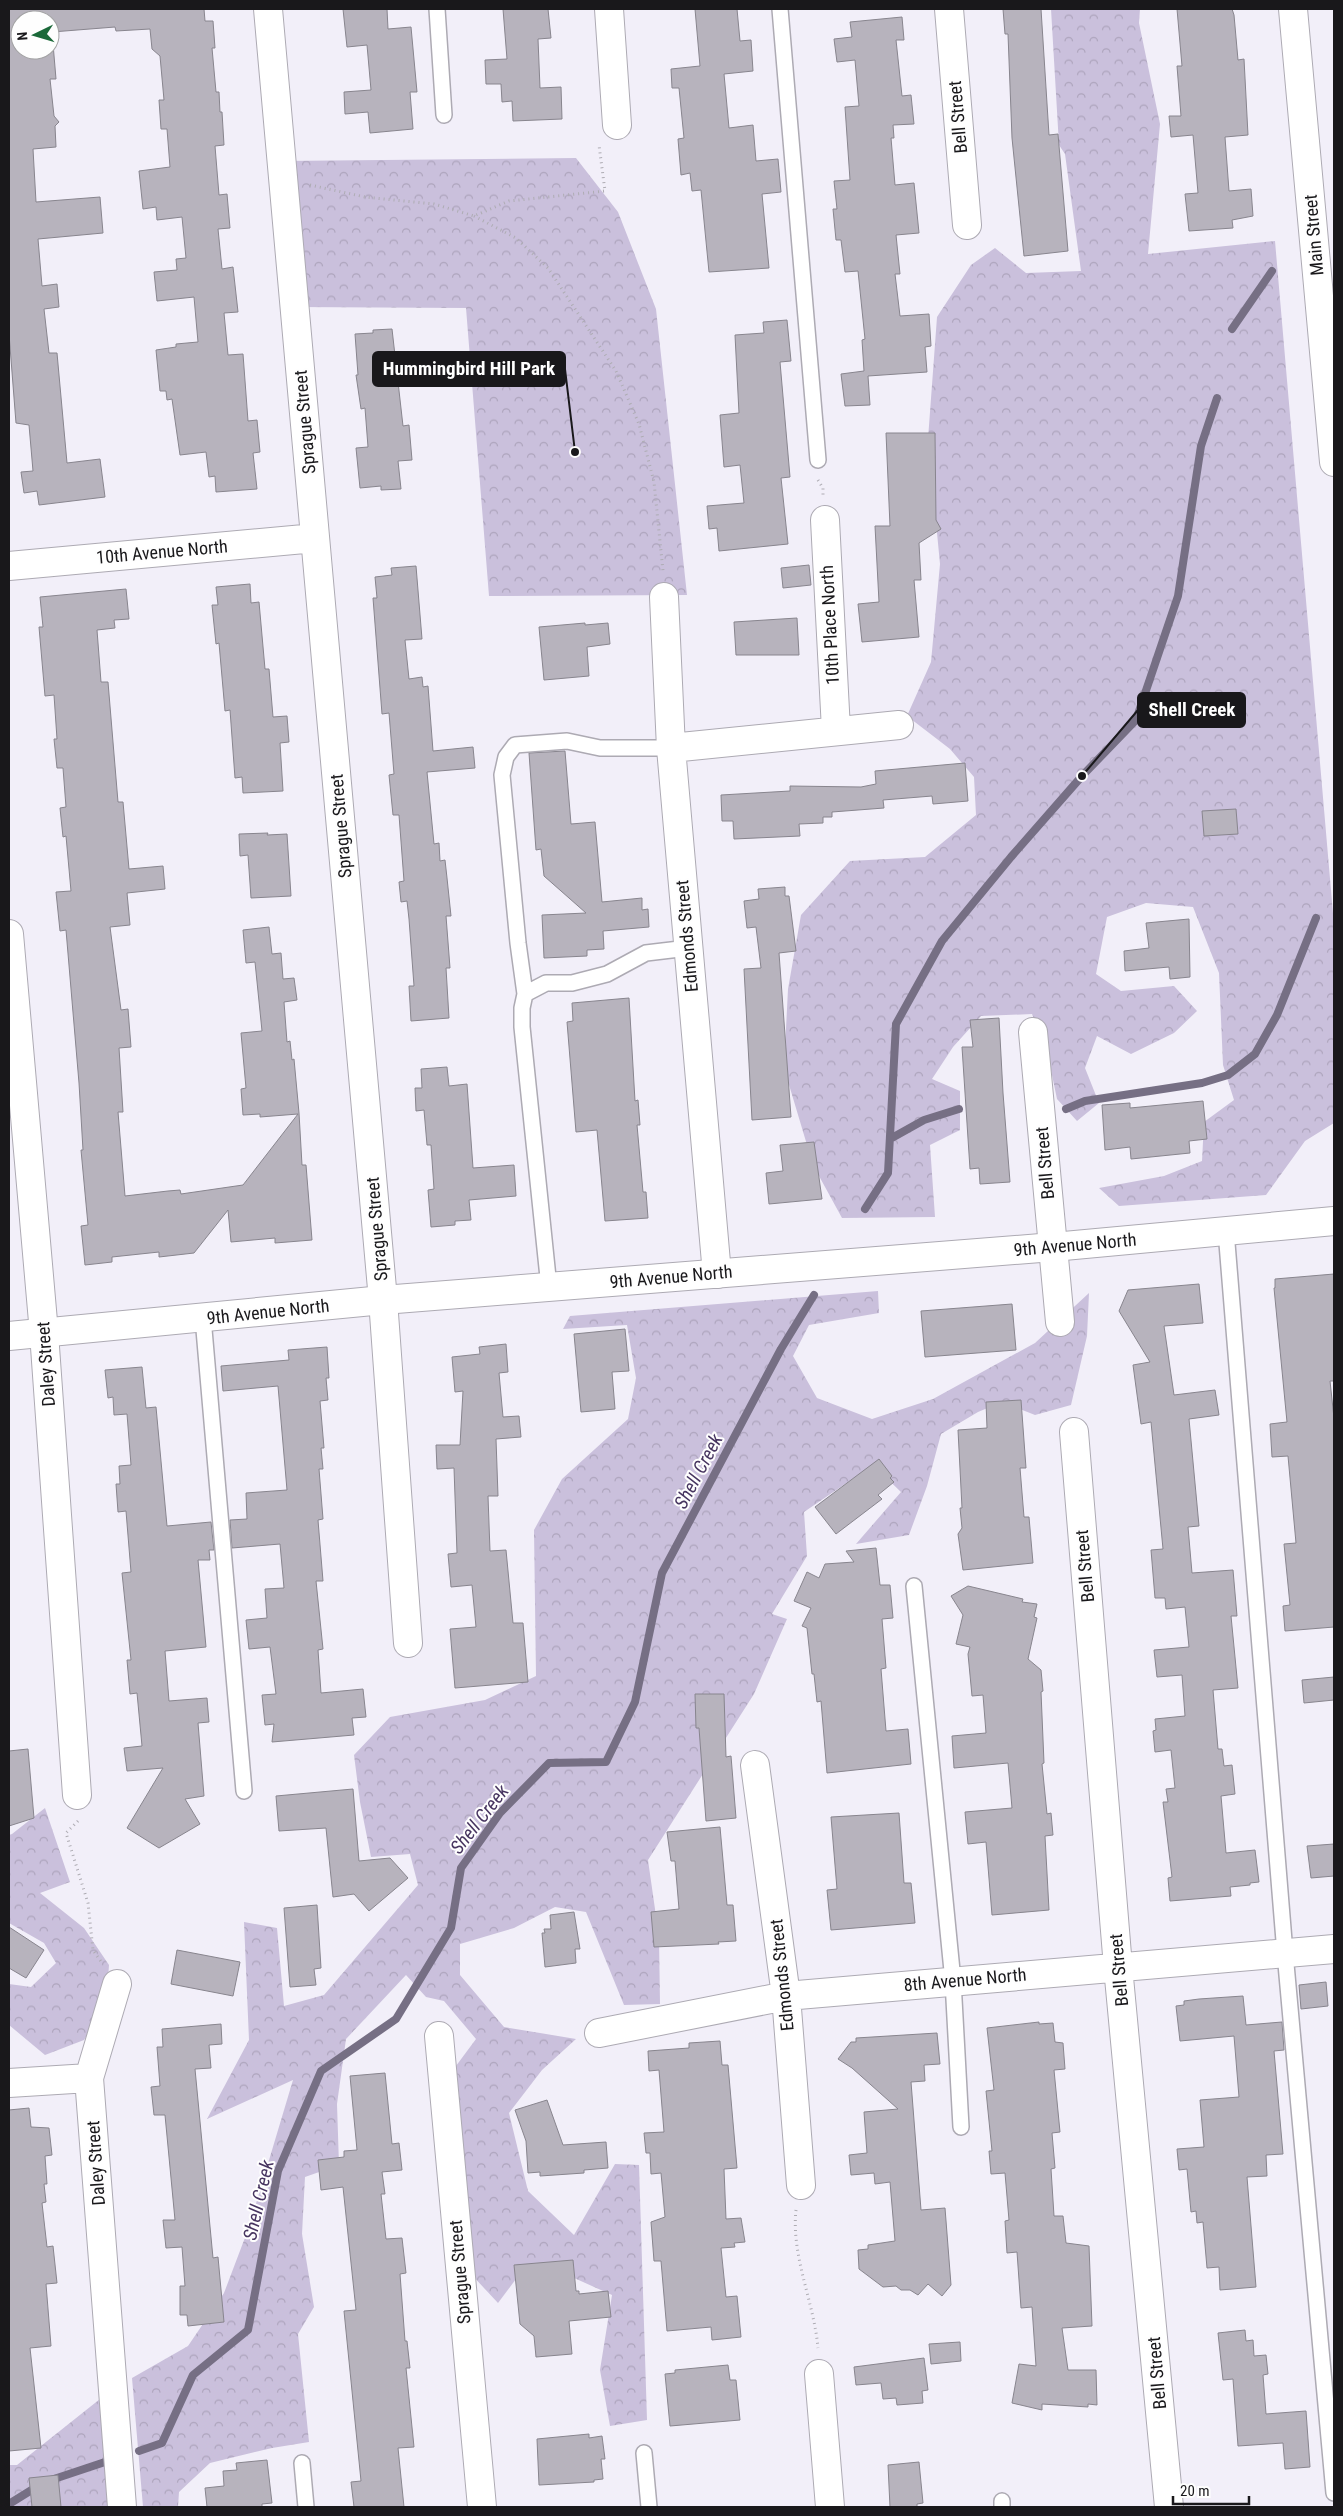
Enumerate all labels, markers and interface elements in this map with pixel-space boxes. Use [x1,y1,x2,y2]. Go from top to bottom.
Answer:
north arrow [10,10,60,60]
text: N [14,31,30,41]
street label: Bell Street [944,80,971,154]
street label: Main Street [1299,194,1328,276]
callout: Hummingbird Hill Park [373,352,565,386]
text: Hummingbird Hill Park [383,357,556,380]
street label: Sprague Street [289,369,320,475]
street label: 10th Avenue North [95,535,229,568]
street label: 10th Place North [816,565,843,685]
callout: Shell Creek [1138,693,1245,727]
text: Shell Creek [1149,698,1236,721]
street label: Sprague Street [325,773,356,879]
street label: Edmonds Street [671,879,702,993]
street label: Bell Street [1031,1126,1058,1200]
street label: Sprague Street [361,1176,392,1282]
street label: 9th Avenue North [1013,1229,1137,1260]
street label: 9th Avenue North [609,1261,733,1292]
street label: 9th Avenue North [206,1295,330,1328]
street label: Daley Street [32,1321,59,1407]
water label: Shell Creek [669,1429,728,1513]
street label: Bell Street [1071,1529,1098,1603]
water label: Shell Creek [445,1780,514,1858]
street label: Edmonds Street [765,1918,798,2032]
street label: Bell Street [1105,1933,1132,2007]
street label: 8th Avenue North [903,1964,1027,1995]
street label: Daley Street [82,2120,109,2206]
water label: Shell Creek [238,2157,279,2242]
street label: Sprague Street [444,2219,475,2325]
street label: Bell Street [1143,2336,1170,2410]
scale bar [1173,2474,1249,2506]
text: 20 m [1180,2482,1210,2500]

